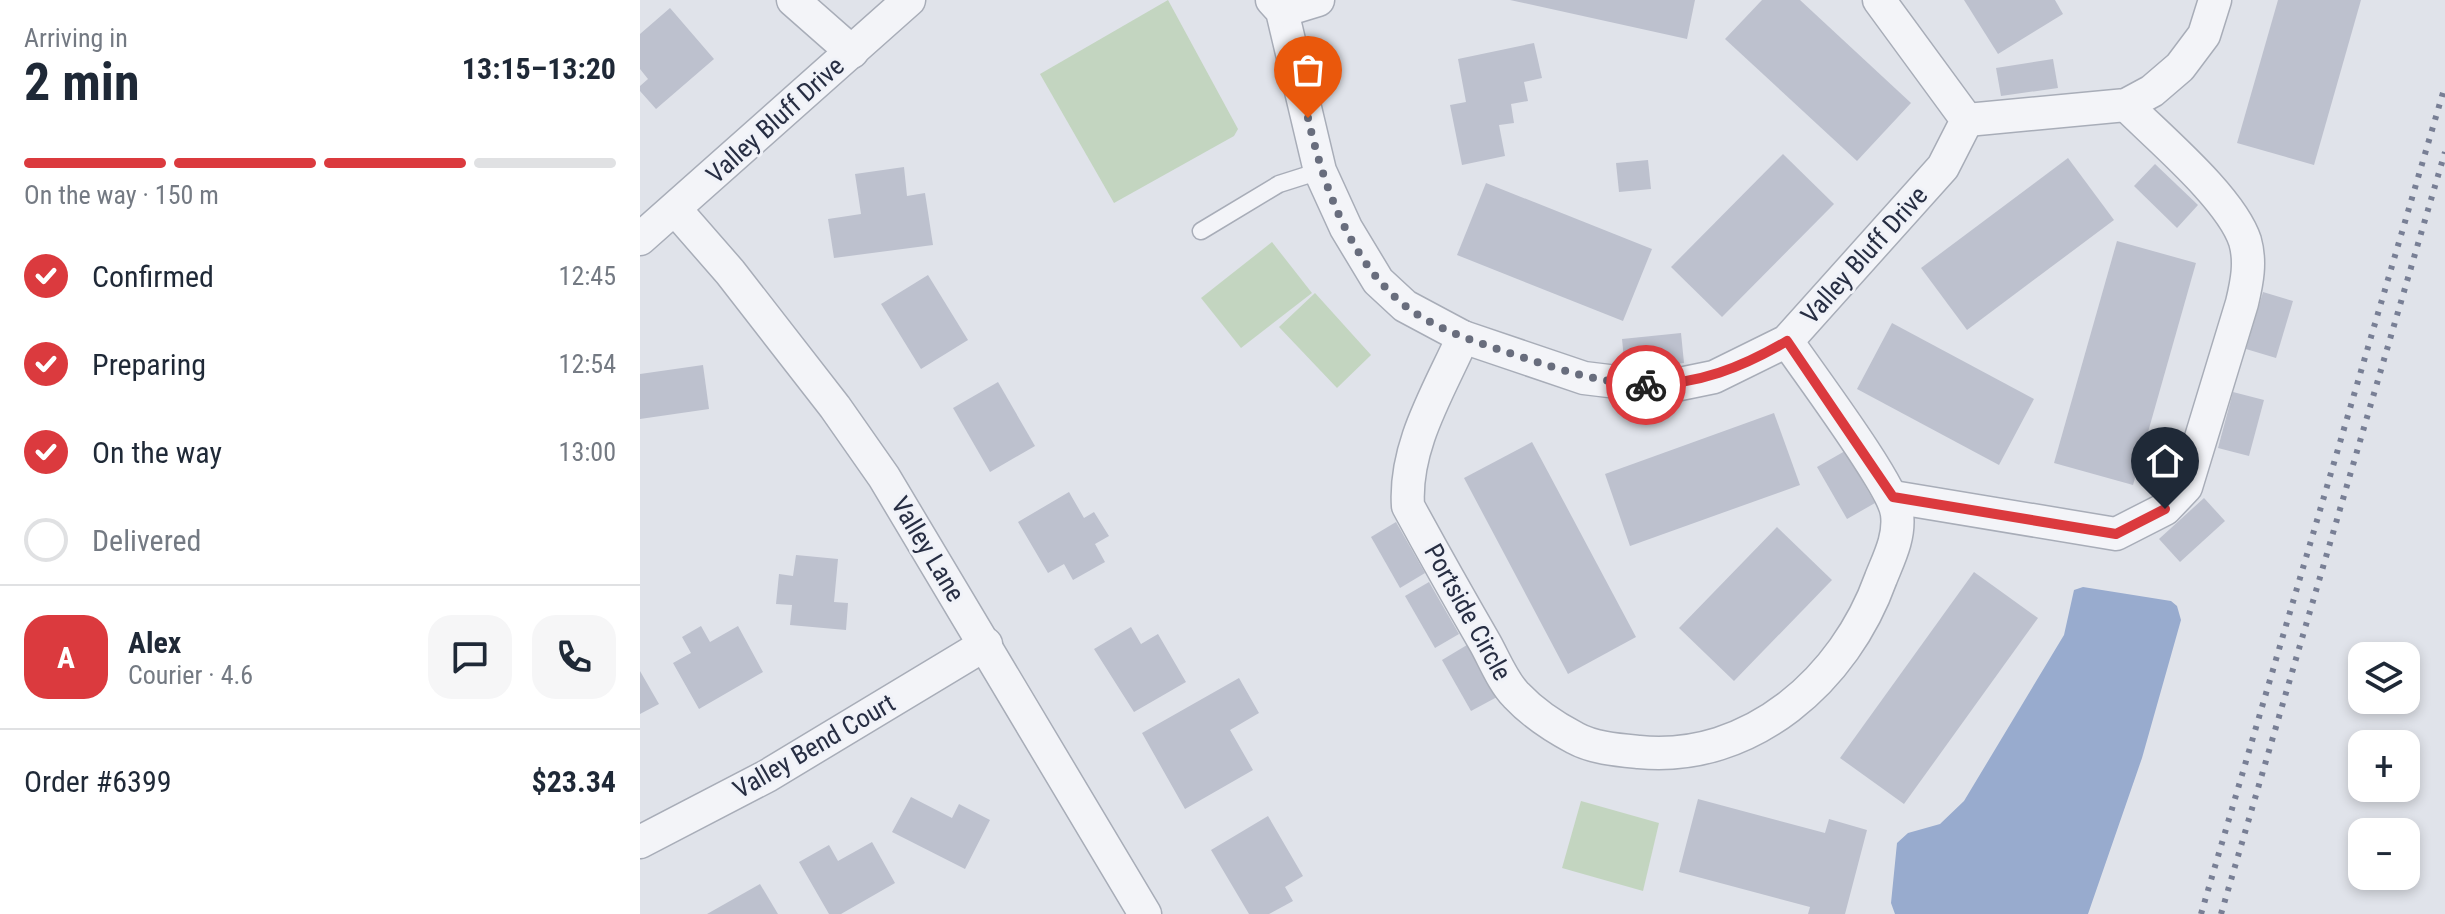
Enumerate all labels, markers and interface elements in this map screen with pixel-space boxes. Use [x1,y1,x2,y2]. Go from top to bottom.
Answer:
text: Arriving in [24,23,128,53]
pin [1274,36,1342,118]
icon: bag [1286,48,1330,92]
text: 13:15–13:20 [462,51,616,86]
street label: Valley Bluff Drive [700,51,850,189]
text: 2 min [24,52,140,113]
text: On the way · 150 m [24,180,219,210]
street label: Valley Bluff Drive [1795,180,1933,330]
icon: check [24,254,68,298]
text: Confirmed [92,259,214,294]
text: 12:45 [559,261,616,291]
icon: check [24,342,68,386]
courier [1606,345,1686,425]
text: Preparing [92,347,206,382]
text: 12:54 [559,349,616,379]
icon: bike [1624,363,1668,407]
pin [2131,427,2199,509]
icon: check [24,430,68,474]
text: On the way [92,435,222,470]
text: 13:00 [559,437,616,467]
icon: home [2143,439,2187,483]
street label: Valley Lane [885,491,971,607]
text: Delivered [92,523,201,558]
street label: Portside Circle [1418,539,1518,685]
button: chat [428,615,512,699]
button: phone [532,615,616,699]
text: Alex [128,625,181,660]
text: A [57,640,75,675]
map controls [2348,642,2420,890]
button: layers [2348,642,2420,714]
text: Courier · 4.6 [128,660,253,690]
street label: Valley Bend Court [728,688,900,804]
button: + [2348,730,2420,802]
text: Order #6399 [24,764,172,799]
text: $23.34 [531,764,616,799]
button: − [2348,818,2420,890]

